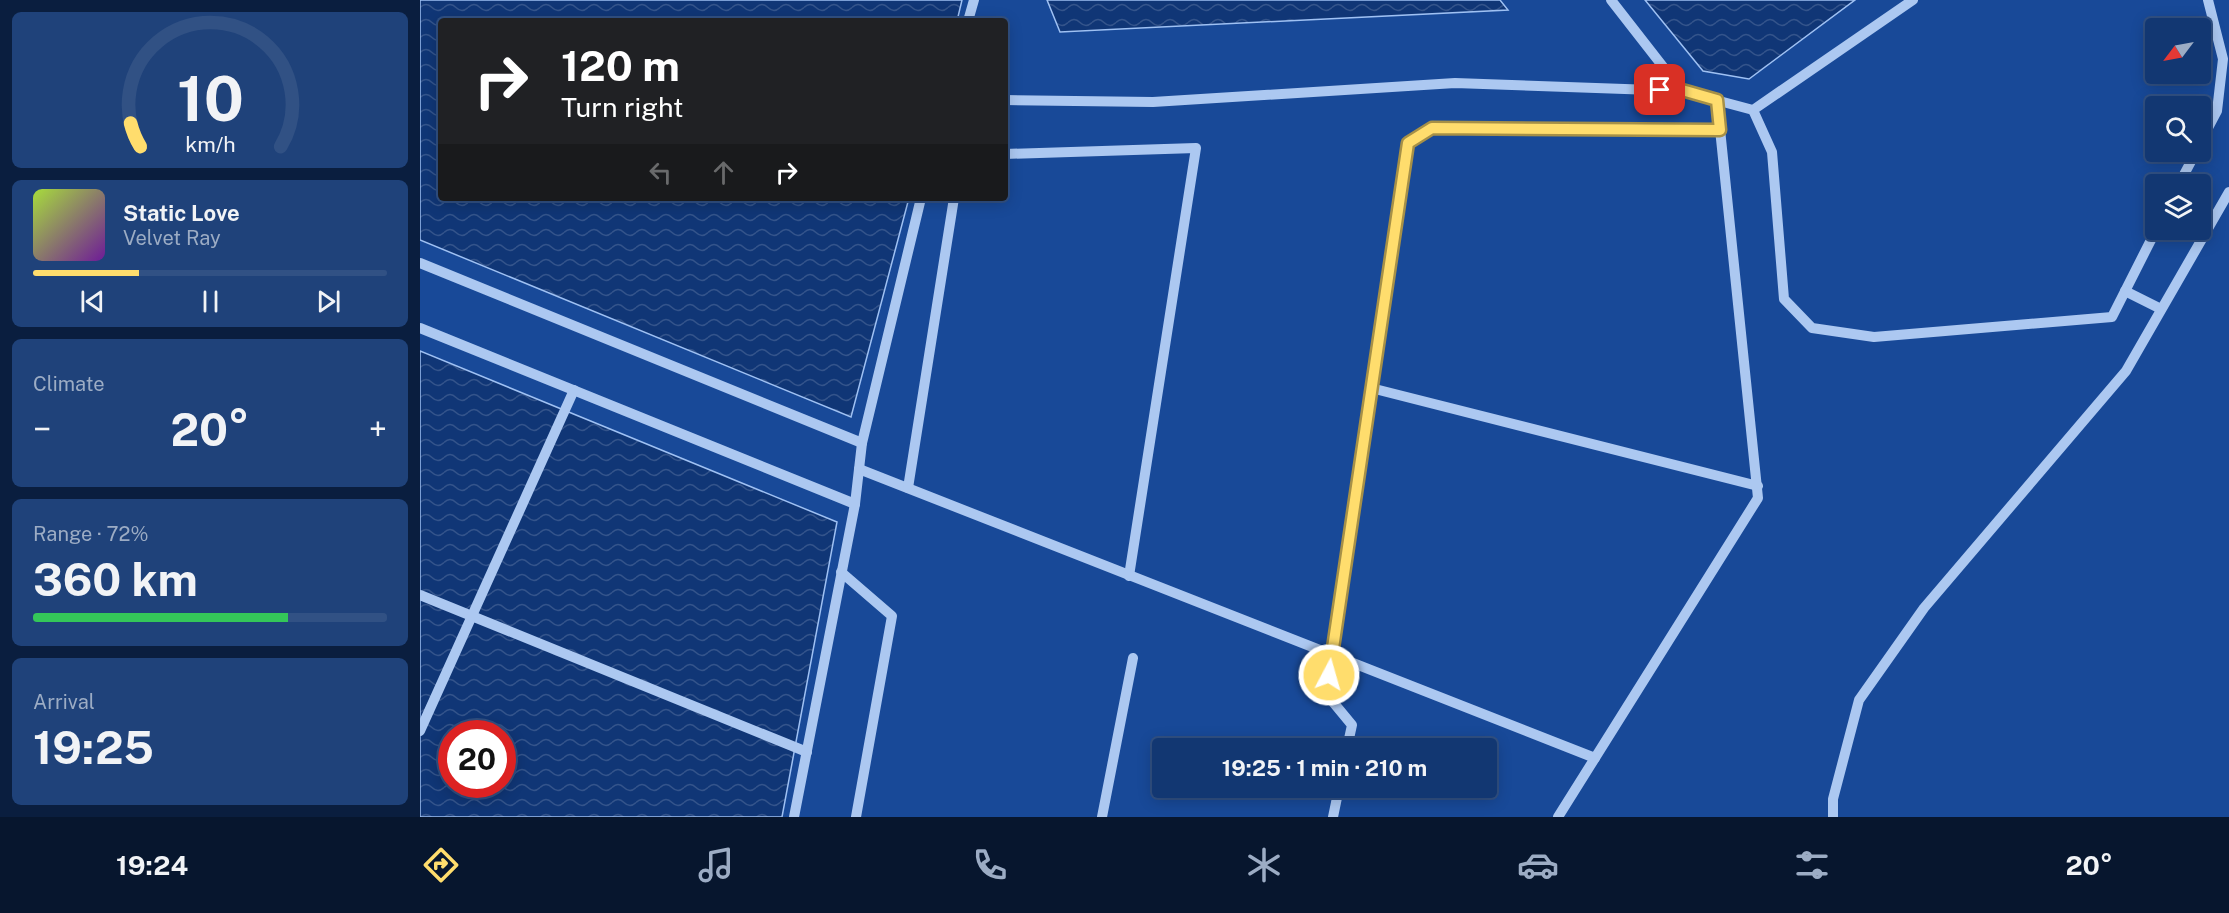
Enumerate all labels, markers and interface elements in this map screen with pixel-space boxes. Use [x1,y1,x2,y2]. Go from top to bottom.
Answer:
north arrow [2145,18,2211,84]
map controls [2145,18,2211,240]
text: 120 m [561,41,680,90]
icon: right [462,42,540,120]
text: 10 [177,62,243,135]
pin [1634,64,1685,115]
icon: arrive [1643,73,1676,106]
text: Turn right [561,91,684,123]
button: search [2145,96,2211,162]
text: km/h [185,132,235,157]
icon: left [644,156,677,189]
icon: ahead [707,156,740,189]
icon: right [770,156,803,189]
button: layers [2145,174,2211,240]
text: Static Love [123,200,240,226]
text: Velvet Ray [123,226,221,250]
icon: previous [76,285,109,318]
icon: pause [194,285,227,318]
icon: next [312,285,345,318]
text: Climate [33,372,105,396]
text: 20° [171,403,249,456]
text: − [33,410,51,448]
text: + [369,410,387,448]
text: Range · 72% [33,522,149,546]
text: 360 km [33,553,198,606]
position arrow [1297,643,1361,707]
text: Arrival [33,690,95,714]
speed limit sign: 20 [438,720,516,798]
text: 19:25 [33,721,154,774]
text: 19:25 · 1 min · 210 m [1222,755,1427,781]
icon: directions [420,844,462,886]
icon: music [695,844,737,886]
icon: phone [969,844,1011,886]
icon: climate [1243,844,1285,886]
icon: car [1517,844,1559,886]
icon: filters [1791,844,1833,886]
text: 19:24 [116,849,188,881]
text: 20° [2065,849,2113,881]

